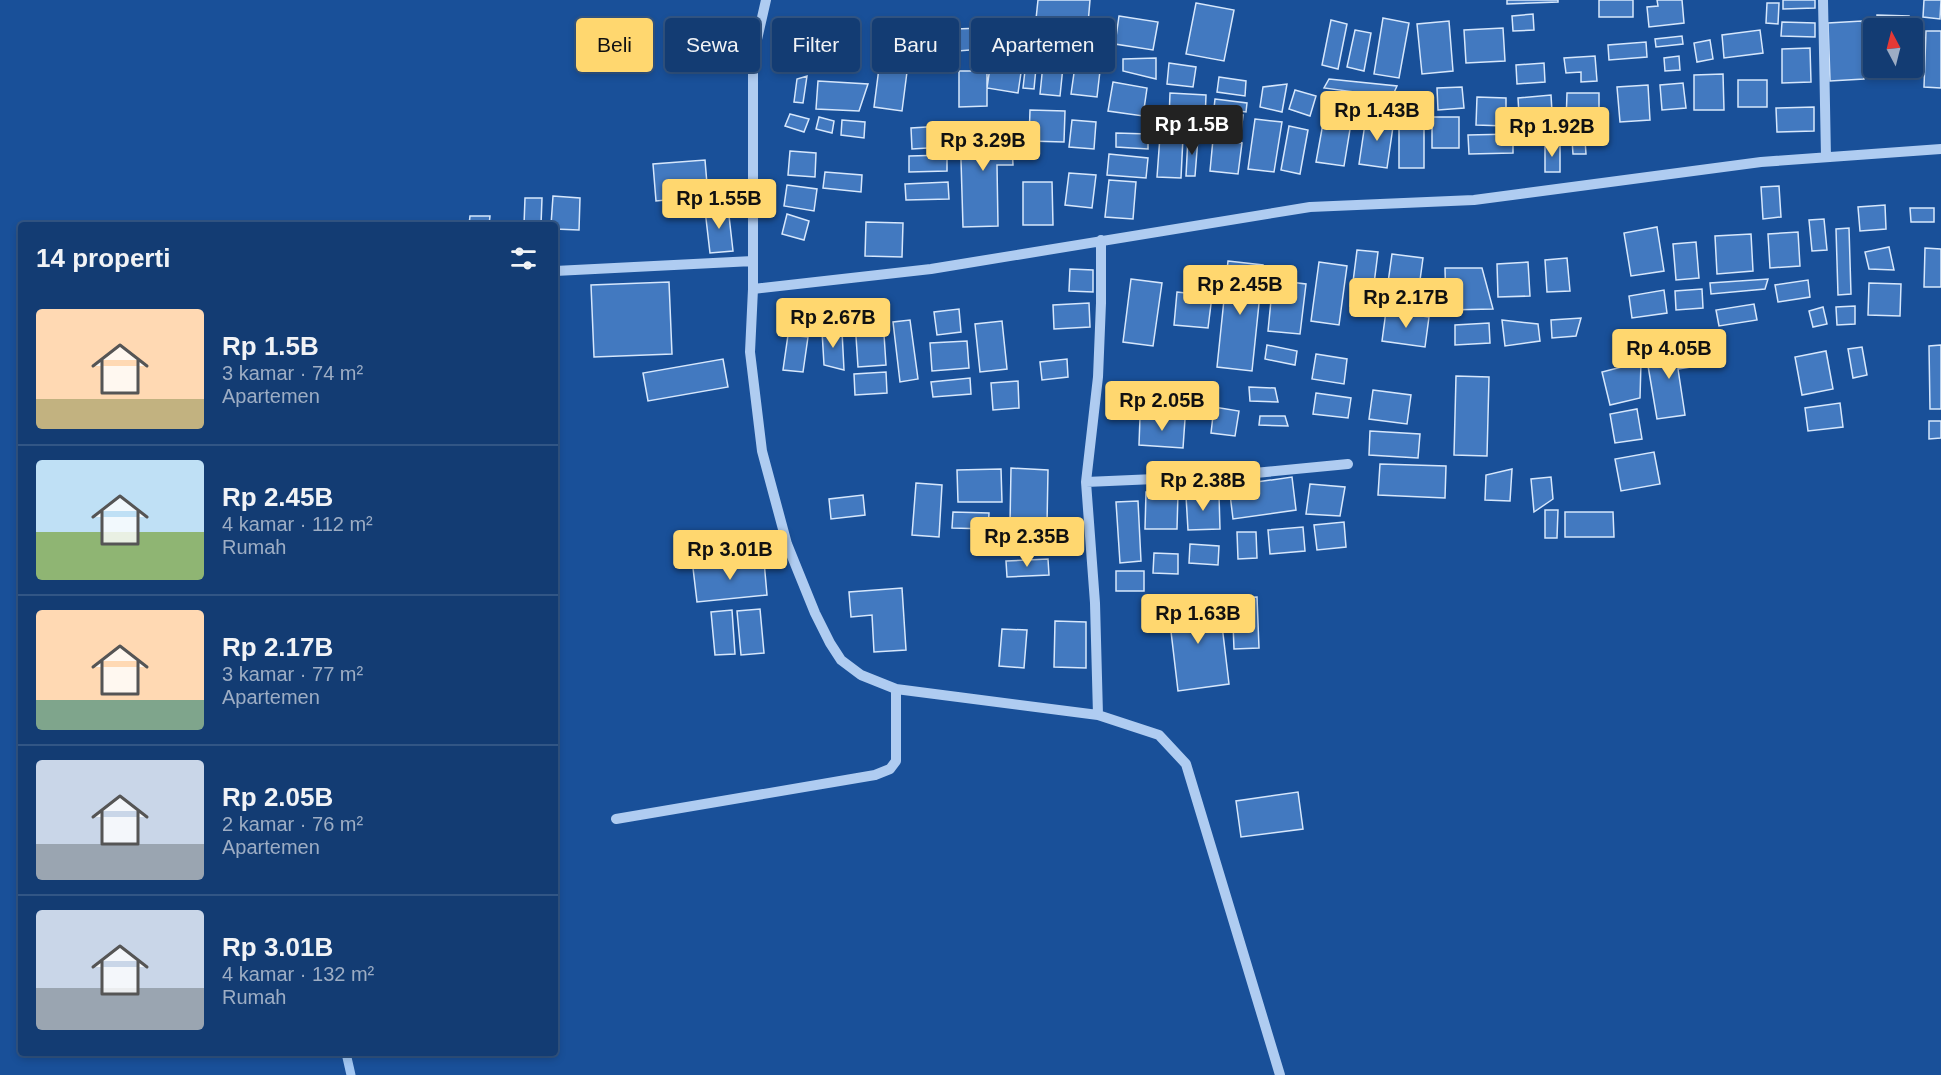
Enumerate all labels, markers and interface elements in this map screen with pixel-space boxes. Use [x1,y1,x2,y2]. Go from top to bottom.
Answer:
chip: Beli [576,18,653,72]
chip: Sewa [665,18,760,72]
chip: Filter [772,18,860,72]
chip: Baru [872,18,959,72]
chip: Apartemen [971,18,1115,72]
north arrow [1863,18,1923,78]
map controls [1863,18,1923,78]
pin: Rp 1.43B [1315,91,1439,142]
text: Rp 1.43B [1334,99,1420,121]
pin: Rp 1.5B [1137,105,1247,156]
pin: Rp 1.92B [1490,107,1614,158]
text: Rp 1.5B [1155,113,1229,135]
text: Rp 1.92B [1509,115,1595,137]
pin: Rp 3.29B [921,121,1045,172]
text: Rp 3.29B [940,129,1026,151]
pin: Rp 1.55B [657,179,781,230]
text: Rp 1.55B [676,187,762,209]
icon: filters [507,242,540,275]
text: 14 properti [36,243,170,273]
pin: Rp 2.45B [1178,265,1302,316]
text: Rp 2.45B [1197,273,1283,295]
pin: Rp 2.17B [1344,278,1468,329]
text: Rp 2.17B [1363,286,1449,308]
pin: Rp 2.67B [771,298,895,349]
text: Rp 2.67B [790,306,876,328]
pin: Rp 4.05B [1607,329,1731,380]
text: Rp 1.5B [222,331,319,361]
icon: home [84,333,156,405]
text: Rp 4.05B [1626,337,1712,359]
text: 3 kamar · 74 m² [222,362,363,384]
pin: Rp 2.05B [1100,381,1224,432]
text: Apartemen [222,385,320,407]
text: Rp 2.05B [1119,389,1205,411]
pin: Rp 2.38B [1141,461,1265,512]
text: Rp 2.38B [1160,469,1246,491]
text: Rp 2.45B [222,482,333,512]
icon: home [84,484,156,556]
text: 4 kamar · 112 m² [222,513,373,535]
pin: Rp 2.35B [965,517,1089,568]
text: Rp 2.35B [984,525,1070,547]
pin: Rp 3.01B [668,530,792,581]
text: Rumah [222,536,286,558]
text: Rp 3.01B [687,538,773,560]
pin: Rp 1.63B [1136,594,1260,645]
text: Rp 1.63B [1155,602,1241,624]
text: Rp 2.17B [222,632,333,662]
icon: home [84,634,156,706]
text: 3 kamar · 77 m² [222,663,363,685]
text: Apartemen [222,686,320,708]
text: Rp 2.05B [222,782,333,812]
icon: home [84,784,156,856]
text: 2 kamar · 76 m² [222,813,363,835]
text: Apartemen [222,836,320,858]
text: Rp 3.01B [222,932,333,962]
icon: home [84,934,156,1006]
text: 4 kamar · 132 m² [222,963,374,985]
text: Rumah [222,986,286,1008]

